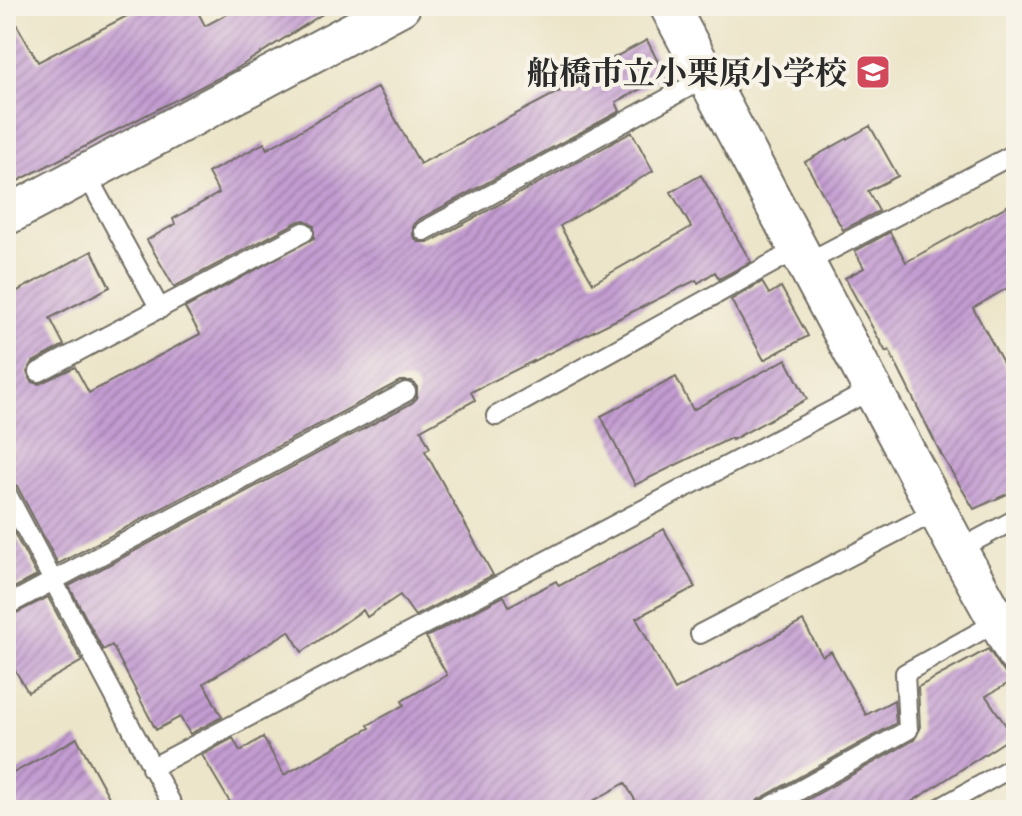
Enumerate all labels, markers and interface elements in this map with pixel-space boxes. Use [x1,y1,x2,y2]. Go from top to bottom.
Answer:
place label: 船橋市立小栗原小学校 [527,49,847,96]
school or university icon: 船橋市立小栗原小学校 [854,53,892,91]

